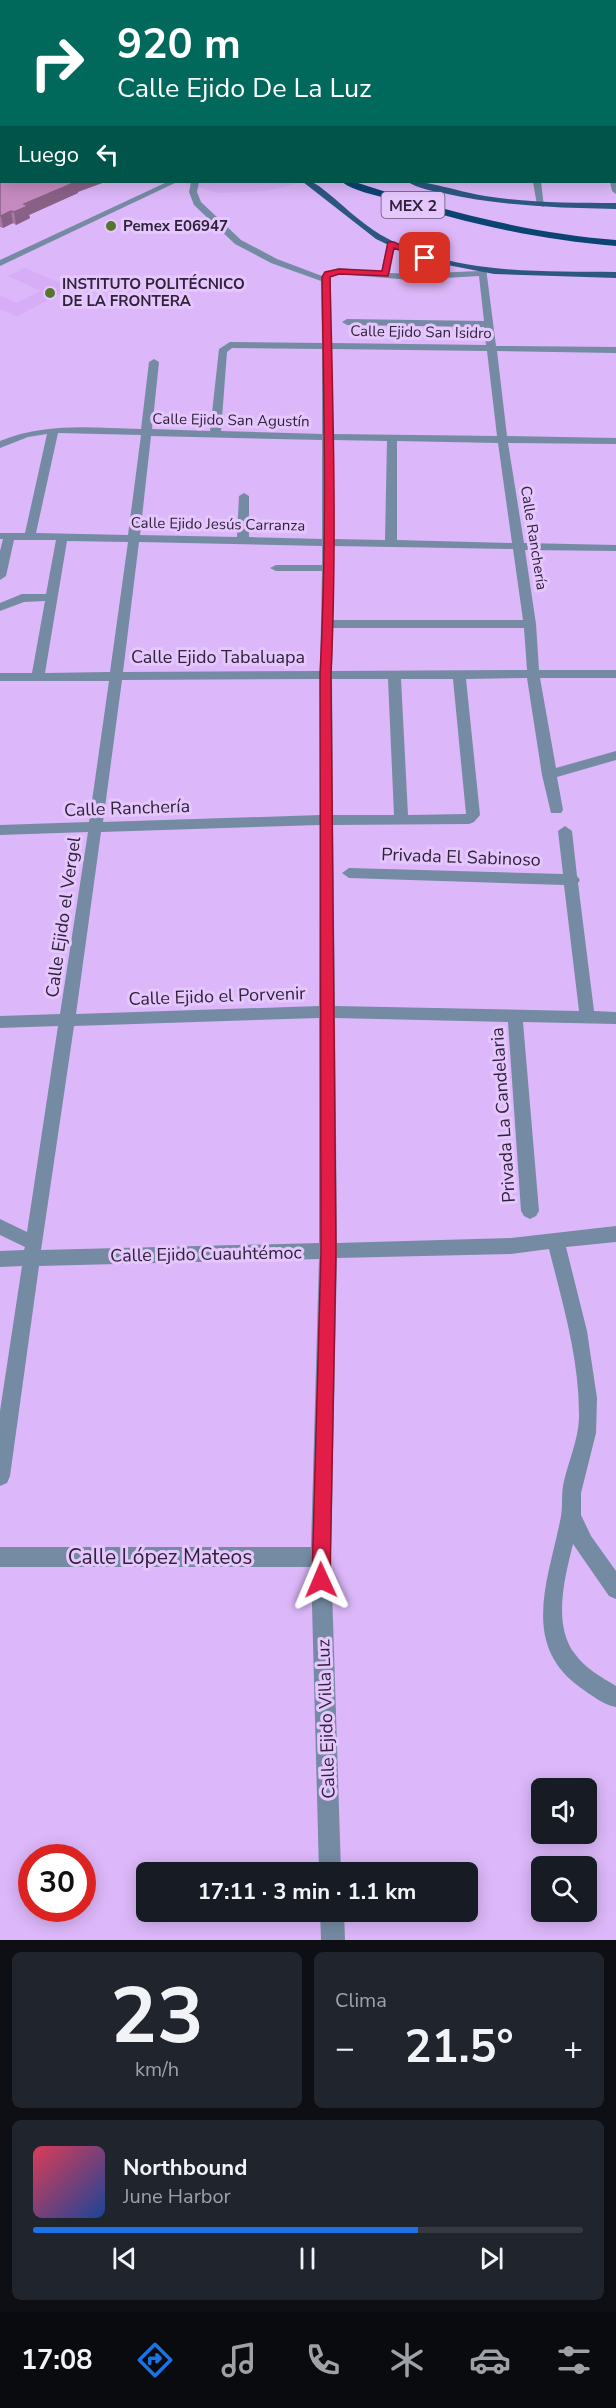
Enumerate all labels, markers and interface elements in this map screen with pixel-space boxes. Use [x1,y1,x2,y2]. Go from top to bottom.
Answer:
text: 920 m [117,16,241,73]
icon: right [18,24,96,102]
text: Calle Ejido De La Luz [117,70,372,107]
icon: left [91,138,124,171]
text: Luego [18,140,79,170]
road number: MEX 2 [382,192,444,218]
place label: Pemex E06947 [123,216,228,236]
marker: Pemex E06947 [104,219,118,233]
pin [399,232,450,283]
icon: arrive [408,241,441,274]
place label: INSTITUTO POLITÉCNICO DE LA FRONTERA [62,274,245,311]
marker: INSTITUTO POLITÉCNICO DE LA FRONTERA [43,286,57,300]
street label: Calle Ejido San Isidro [350,321,492,343]
street label: Calle Ejido San Agustín [152,409,310,431]
street label: Calle Ranchería [516,484,552,592]
street label: Calle Ejido Jesús Carranza [131,512,305,536]
street label: Calle Ejido Tabaluapa [131,645,305,669]
street label: Calle Ranchería [64,794,190,822]
street label: Calle Ejido el Vergel [40,834,86,999]
street label: Privada El Sabinoso [381,842,541,872]
street label: Calle Ejido el Porvenir [128,981,307,1011]
street label: Privada La Candelaria [485,1027,521,1203]
street label: Calle Ejido Cuauhtémoc [110,1240,302,1268]
street label: Calle López Mateos [68,1543,252,1571]
position arrow [289,1548,353,1612]
street label: Calle Ejido Villa Luz [311,1639,341,1799]
map controls [531,1778,597,1922]
button: sound [531,1778,597,1844]
speed limit sign: 30 [18,1844,96,1922]
button: search [531,1856,597,1922]
text: 17:11 · 3 min · 1.1 km [198,1877,416,1907]
text: 23 [110,1963,204,2070]
text: Clima [335,1987,387,2014]
text: 21.5° [404,2017,514,2078]
text: − [335,2026,355,2071]
text: + [563,2026,583,2071]
text: km/h [135,2056,179,2083]
text: Northbound [123,2153,247,2183]
text: June Harbor [123,2183,231,2210]
icon: previous [108,2242,141,2275]
icon: pause [291,2242,324,2275]
icon: next [475,2242,508,2275]
icon: directions [134,2339,176,2381]
icon: music [218,2339,260,2381]
icon: phone [302,2339,344,2381]
icon: climate [386,2339,428,2381]
icon: car [469,2339,511,2381]
icon: filters [553,2339,595,2381]
text: 17:08 [21,2342,92,2379]

